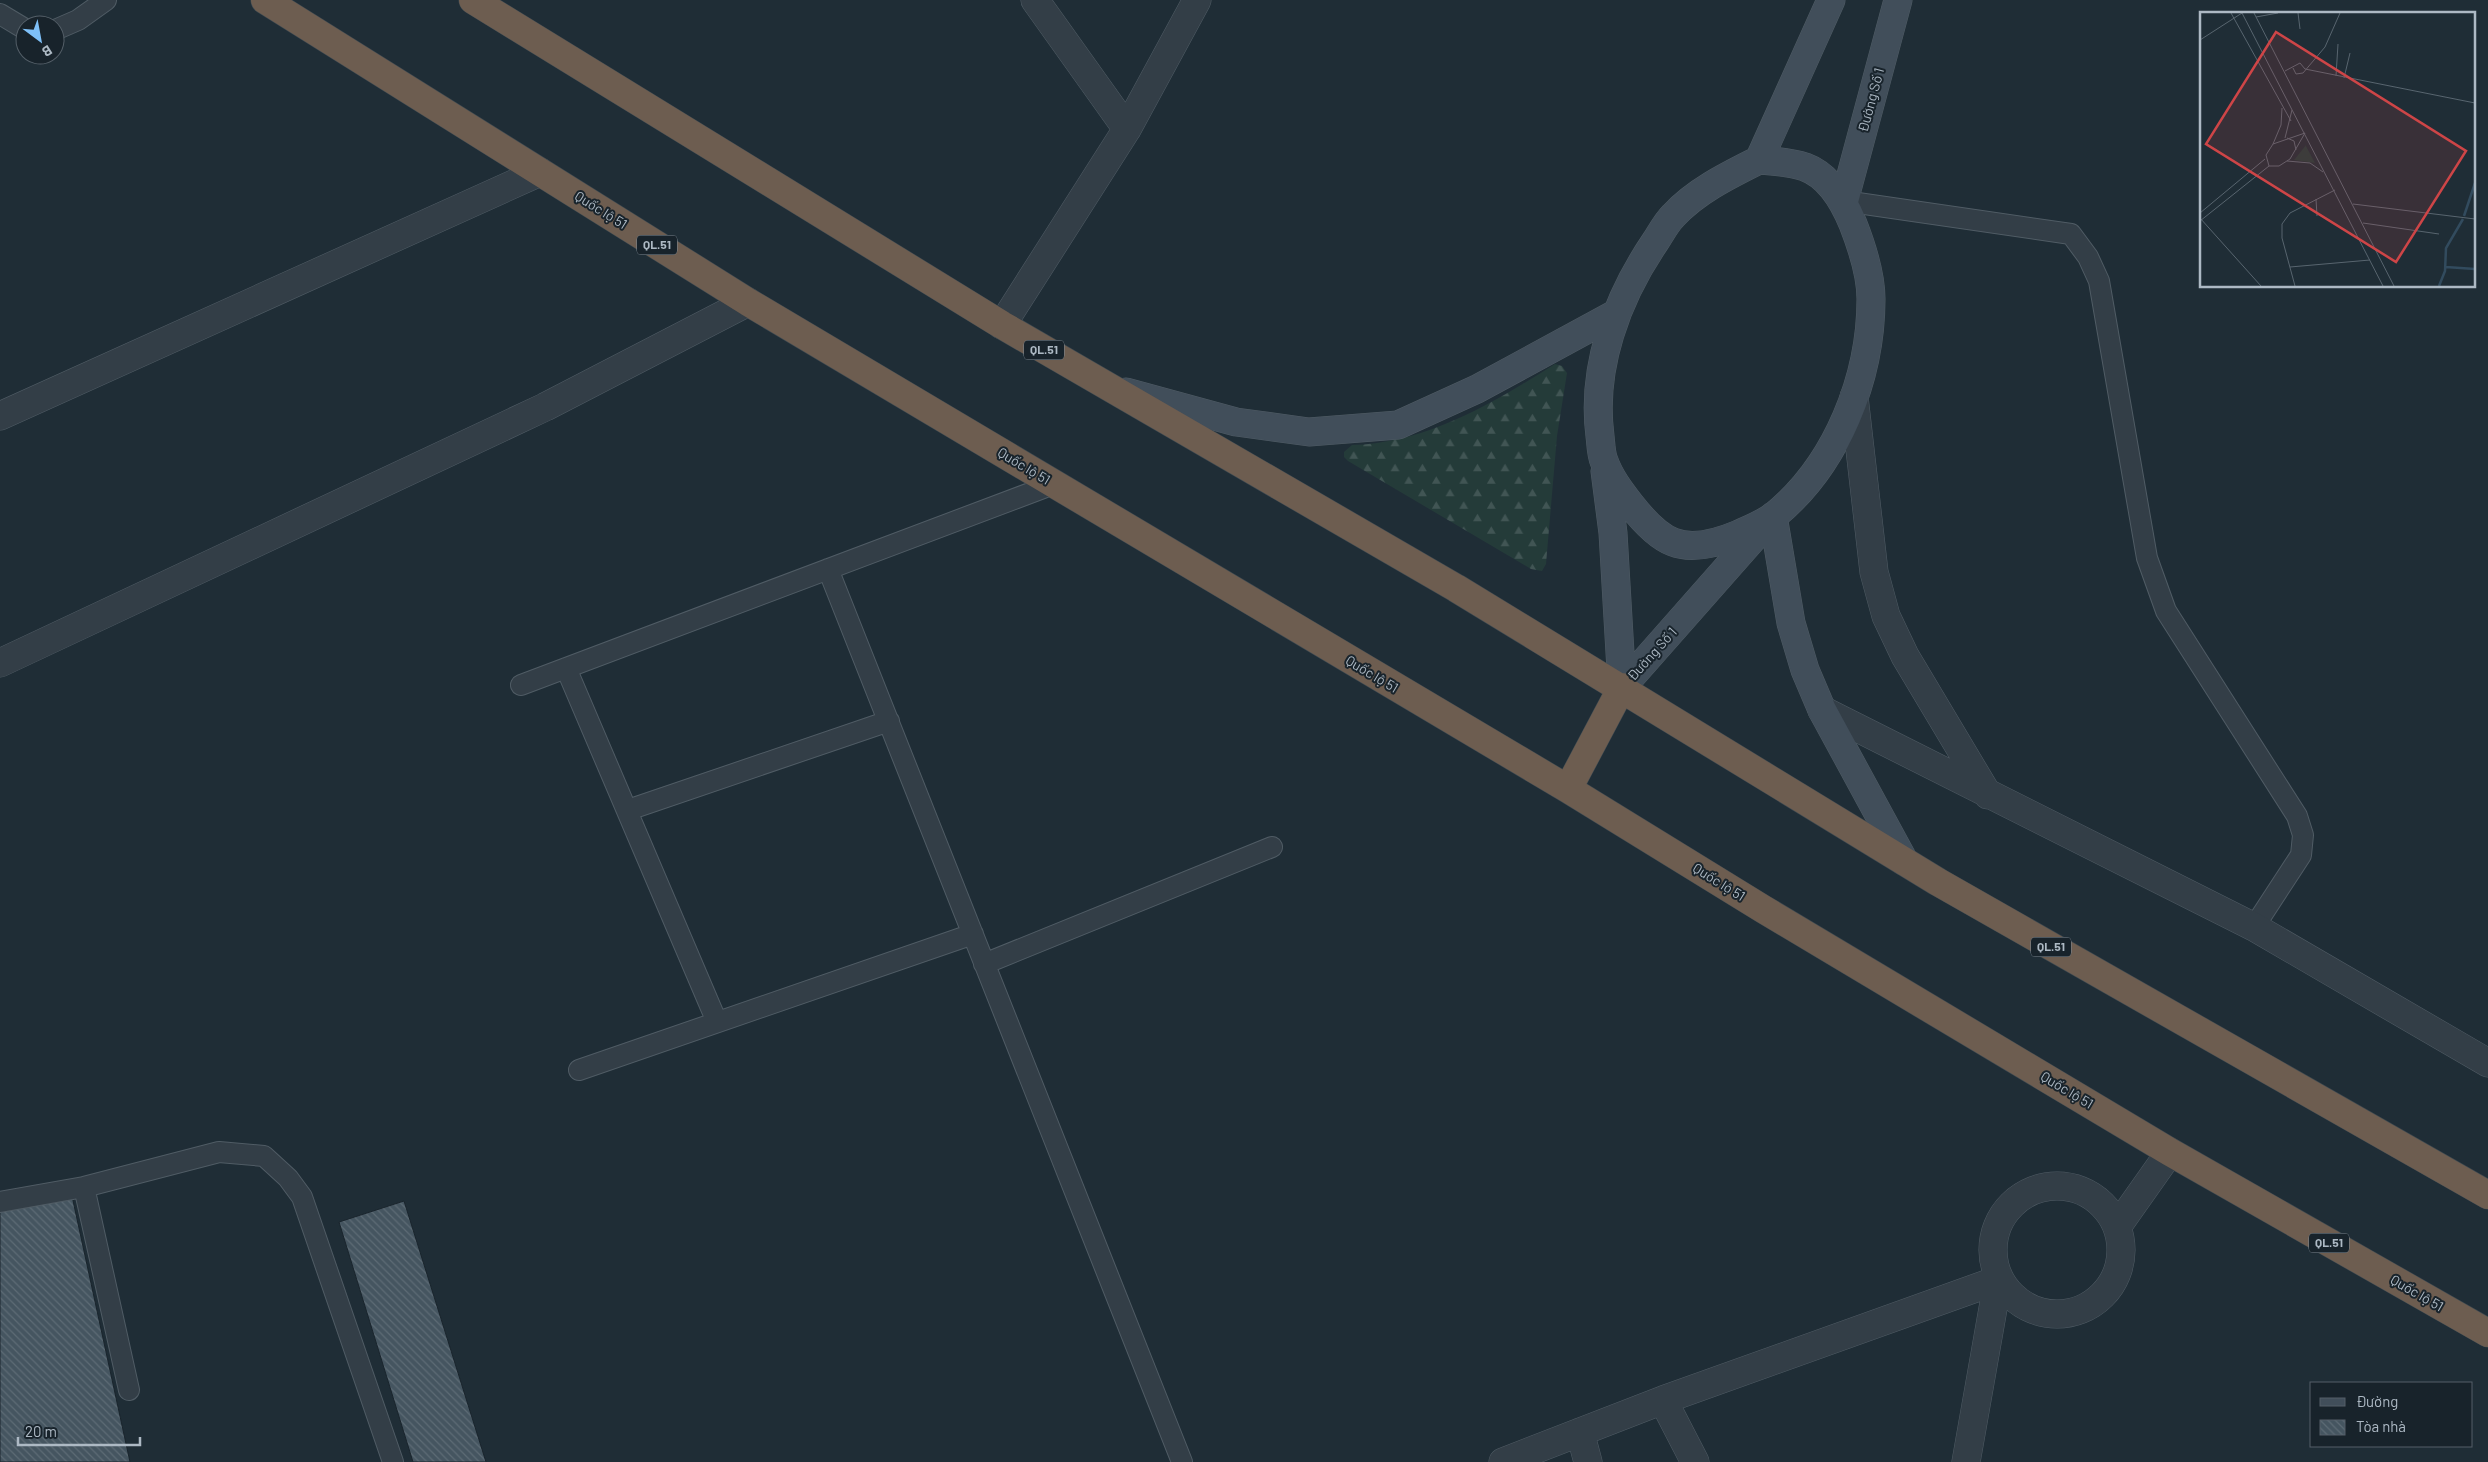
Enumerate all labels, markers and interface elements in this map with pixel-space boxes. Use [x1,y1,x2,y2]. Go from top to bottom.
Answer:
inset map [2200,12,2476,288]
north arrow [15,15,65,65]
text: B [39,42,55,61]
street label: Đường Số 1 [1854,66,1887,134]
street label: Quốc lộ 51 [572,187,631,232]
road number: QL.51 [637,236,677,254]
road number: QL.51 [1024,340,1064,360]
street label: Quốc lộ 51 [995,443,1054,488]
street label: Đường Số 1 [1623,624,1680,684]
street label: Quốc lộ 51 [1343,651,1402,696]
street label: Quốc lộ 51 [1690,859,1749,904]
road number: QL.51 [2031,938,2071,956]
street label: Quốc lộ 51 [2038,1067,2097,1112]
road number: QL.51 [2309,1234,2349,1252]
street label: Quốc lộ 51 [2388,1271,2447,1315]
legend [2310,1382,2473,1447]
text: Đường [2356,1392,2398,1410]
scale bar [18,1414,140,1446]
text: Tòa nhà [2356,1417,2406,1435]
text: 20 m [25,1422,57,1440]

